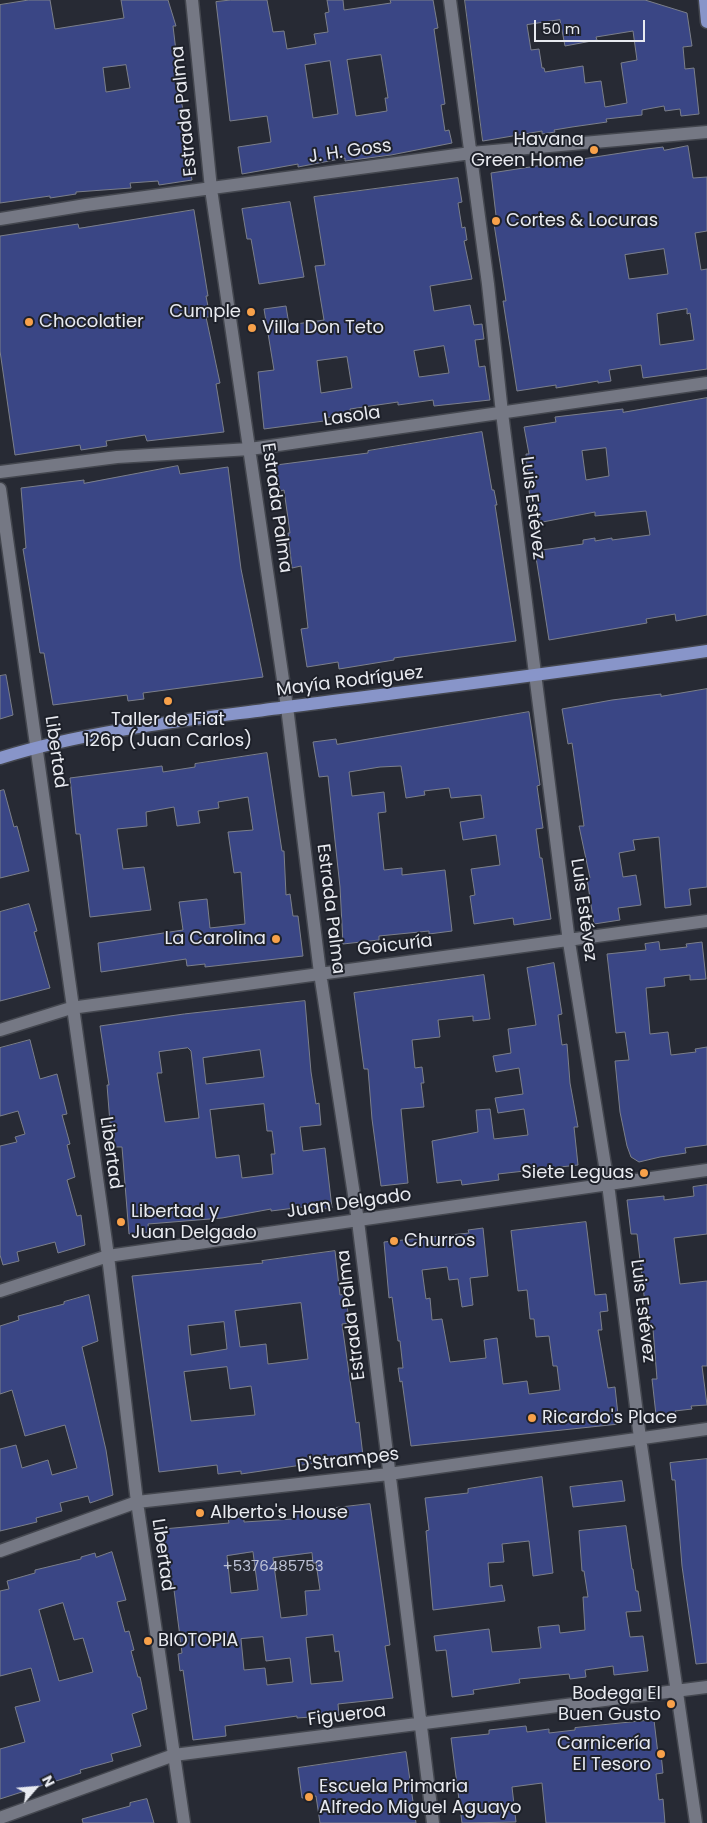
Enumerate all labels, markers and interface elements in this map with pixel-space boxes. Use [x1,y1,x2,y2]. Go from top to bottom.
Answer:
scale bar [537,10,648,42]
text: 50 m [542,18,580,39]
street label: Estrada Palma [167,45,203,177]
place label: Havana Green Home [471,129,584,172]
street label: J. H. Goss [307,135,393,169]
marker: Havana Green Home [588,144,600,156]
place label: Cortes & Locuras [506,210,658,232]
marker: Cortes & Locuras [490,215,502,227]
place label: Cumple [169,301,241,323]
marker: Cumple [245,306,257,318]
place label: Chocolatier [39,311,144,333]
marker: Chocolatier [23,316,35,328]
place label: Villa Don Teto [262,317,384,339]
marker: Villa Don Teto [246,322,258,334]
street label: Lasola [322,402,382,432]
street label: Estrada Palma [256,442,296,574]
street label: Luis Estévez [515,455,549,561]
street label: Mayía Rodríguez [275,662,425,702]
marker: Taller de Fiat 126p (Juan Carlos) [162,695,174,707]
place label: Taller de Fiat 126p (Juan Carlos) [84,709,252,752]
street label: Libertad [39,714,71,790]
street label: Estrada Palma [311,843,349,975]
street label: Luis Estévez [565,857,601,963]
place label: La Carolina [164,928,266,950]
street label: Goicuría [356,931,434,961]
marker: La Carolina [270,933,282,945]
street label: Libertad [94,1115,126,1191]
place label: Siete Leguas [521,1162,634,1184]
marker: Siete Leguas [638,1167,650,1179]
street label: Juan Delgado [285,1185,413,1223]
place label: Libertad y Juan Delgado [131,1201,257,1244]
marker: Libertad y Juan Delgado [115,1216,127,1228]
place label: Churros [404,1230,475,1252]
marker: Churros [388,1235,400,1247]
street label: Estrada Palma [333,1249,371,1381]
street label: Luis Estévez [625,1258,659,1364]
place label: Ricardo's Place [542,1407,677,1429]
marker: Ricardo's Place [526,1412,538,1424]
street label: D'Strampes [296,1444,400,1478]
place label: Alberto's House [210,1502,348,1524]
marker: Alberto's House [194,1507,206,1519]
street label: Libertad [146,1517,178,1593]
house number: +5376485753 [223,1558,323,1576]
place label: BIOTOPIA [158,1630,238,1652]
marker: BIOTOPIA [142,1635,154,1647]
place label: Bodega El Buen Gusto [558,1683,661,1726]
marker: Bodega El Buen Gusto [665,1698,677,1710]
street label: Figueroa [307,1700,387,1732]
place label: Carnicería El Tesoro [557,1733,651,1776]
marker: Carnicería El Tesoro [655,1748,667,1760]
north arrow [10,1763,60,1813]
text: N [37,1772,60,1790]
place label: Escuela Primaria Alfredo Miguel Aguayo [319,1776,521,1818]
marker: Escuela Primaria Alfredo Miguel Aguayo [303,1791,315,1803]

